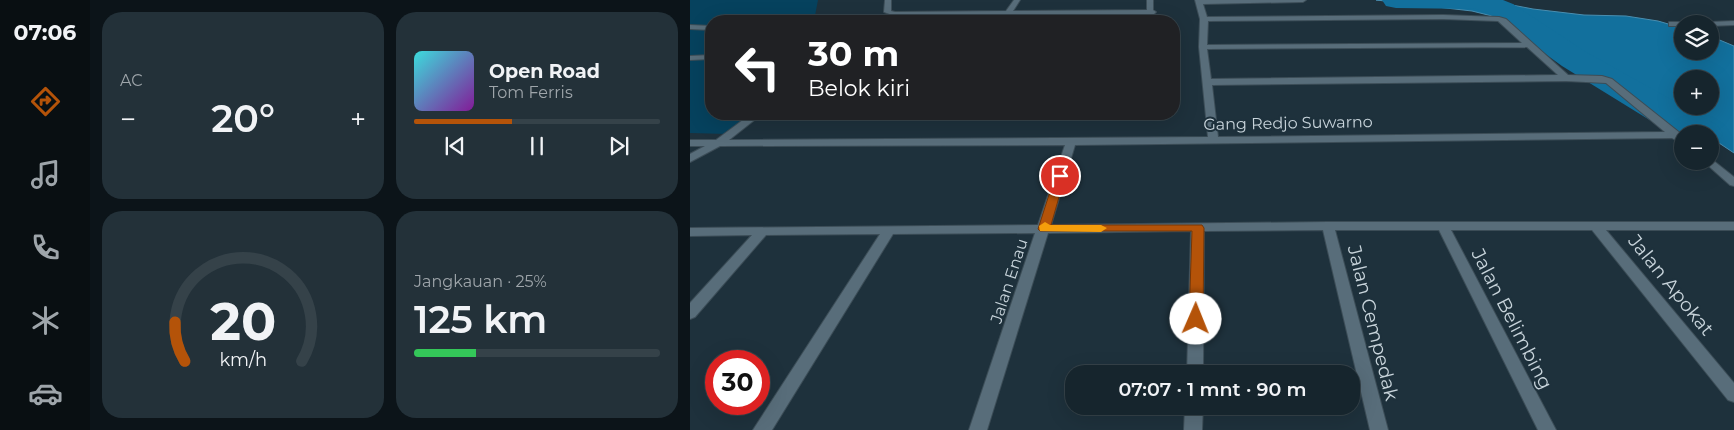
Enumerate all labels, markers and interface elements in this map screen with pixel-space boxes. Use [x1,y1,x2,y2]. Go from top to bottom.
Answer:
map controls [1674,15,1719,170]
button: layers [1674,15,1719,60]
text: 07:06 [14,19,76,46]
text: 30 m [808,32,899,75]
icon: left [725,35,790,100]
text: Open Road [489,60,600,83]
button: + [1674,70,1719,115]
text: AC [120,71,143,90]
text: Belok kiri [808,75,910,102]
text: Tom Ferris [489,83,573,102]
icon: directions [28,84,63,119]
text: 20° [211,95,275,142]
text: − [120,102,136,136]
text: + [350,102,366,136]
street label: Gang Redjo Suwarno [1203,112,1373,134]
button: − [1674,125,1719,170]
icon: previous [441,132,469,160]
icon: pause [523,132,551,160]
icon: next [605,132,633,160]
pin [1039,155,1081,197]
icon: music [28,157,63,192]
icon: arrive [1046,162,1074,190]
street label: Jalan Apokat [1623,229,1719,340]
icon: phone [28,230,63,265]
street label: Jalan Enau [986,236,1032,327]
street label: Jalan Cempedak [1342,242,1404,404]
street label: Jalan Belimbing [1466,244,1557,393]
text: Jangkauan · 25% [414,272,547,291]
text: 20 [210,290,276,353]
position arrow [1169,292,1221,344]
text: 125 km [414,296,547,343]
icon: climate [28,303,63,338]
text: km/h [219,349,267,370]
speed limit sign: 30 [705,350,770,415]
icon: car [28,376,63,411]
text: 07:07 · 1 mnt · 90 m [1118,378,1307,401]

